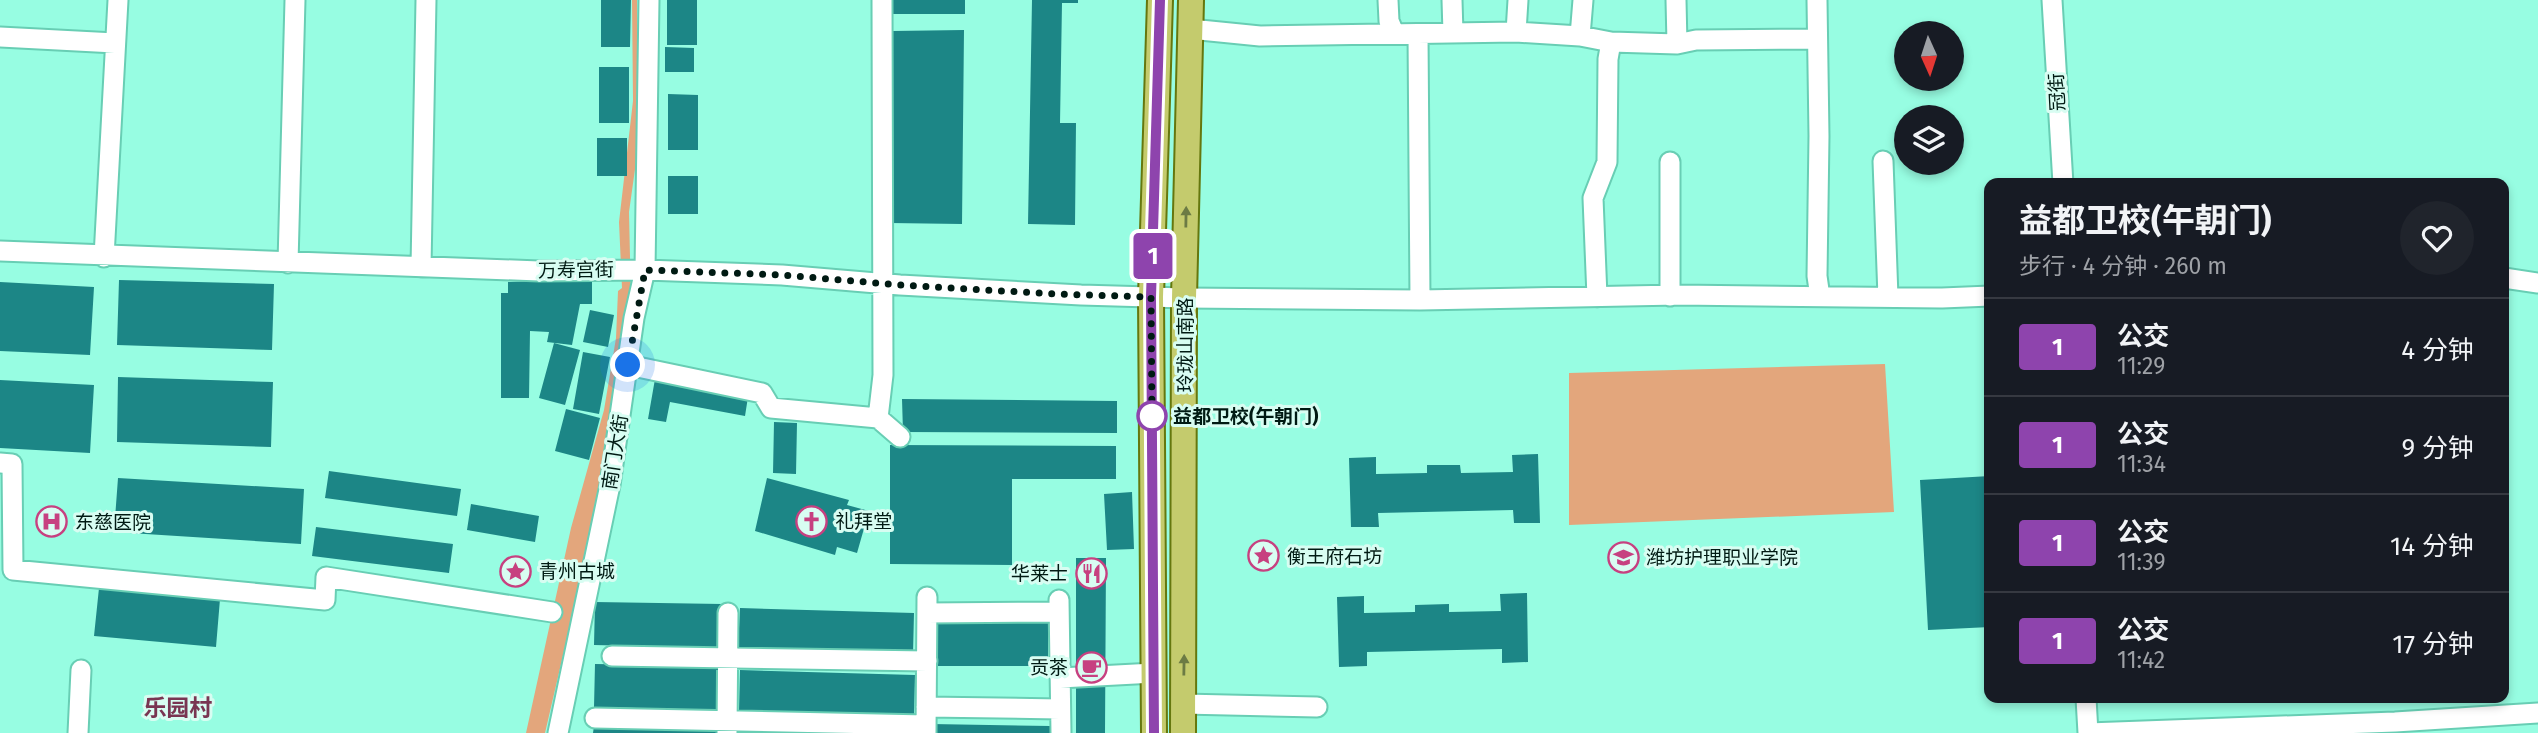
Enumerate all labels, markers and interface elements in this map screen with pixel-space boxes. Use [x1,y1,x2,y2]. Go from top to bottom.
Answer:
north arrow [1894,21,1964,91]
map controls [1894,21,1964,175]
street label: 冠街 [2045,72,2069,112]
button: layers [1894,105,1964,175]
text: 益都卫校(午朝门) [2019,201,2271,241]
button: heart [2400,201,2474,275]
one-way arrow [1181,206,1192,228]
line badge: 1 [1130,233,1176,279]
text: 1 [1147,242,1159,270]
text: 步行 · 4 分钟 · 260 m [2019,252,2227,280]
street label: 万寿宫街 [538,258,614,282]
street label: 玲珑山南路 [1174,297,1197,393]
text: 公交 [2117,321,2169,352]
text: 1 [2052,333,2063,361]
text: 4 分钟 [2401,335,2474,366]
your location [610,347,645,382]
text: 11:29 [2117,352,2165,380]
marker: 益都卫校(午朝门) [1137,401,1167,431]
place label: 益都卫校(午朝门) [1173,405,1318,428]
street label: 南门大街 [598,413,632,491]
text: 公交 [2117,419,2169,450]
text: 1 [2052,431,2063,459]
text: 9 分钟 [2401,433,2474,464]
text: 11:34 [2117,450,2166,478]
church icon: 礼拜堂 [795,504,829,538]
hospital icon: 东慈医院 [35,505,69,539]
place label: 礼拜堂 [835,510,892,533]
place label: 东慈医院 [75,511,151,534]
text: 公交 [2117,517,2169,548]
text: 1 [2052,529,2063,557]
text: 14 分钟 [2390,531,2474,562]
place icon: 衡王府石坊 [1247,539,1281,573]
school or university icon: 潍坊护理职业学院 [1606,540,1640,574]
place label: 衡王府石坊 [1287,545,1382,568]
place label: 潍坊护理职业学院 [1646,546,1798,569]
text: 11:39 [2117,548,2166,576]
place icon: 青州古城 [499,554,533,588]
restaurant icon: 华莱士 [1074,556,1108,590]
place label: 青州古城 [539,560,615,583]
place label: 华莱士 [1011,562,1068,585]
text: 公交 [2117,615,2169,646]
text: 1 [2052,627,2063,655]
text: 17 分钟 [2392,629,2474,660]
text: 11:42 [2117,646,2165,674]
cafe icon: 贡茶 [1074,650,1108,684]
one-way arrow [1178,654,1190,676]
place label: 贡茶 [1030,656,1068,679]
district label: 乐园村 [144,694,213,722]

